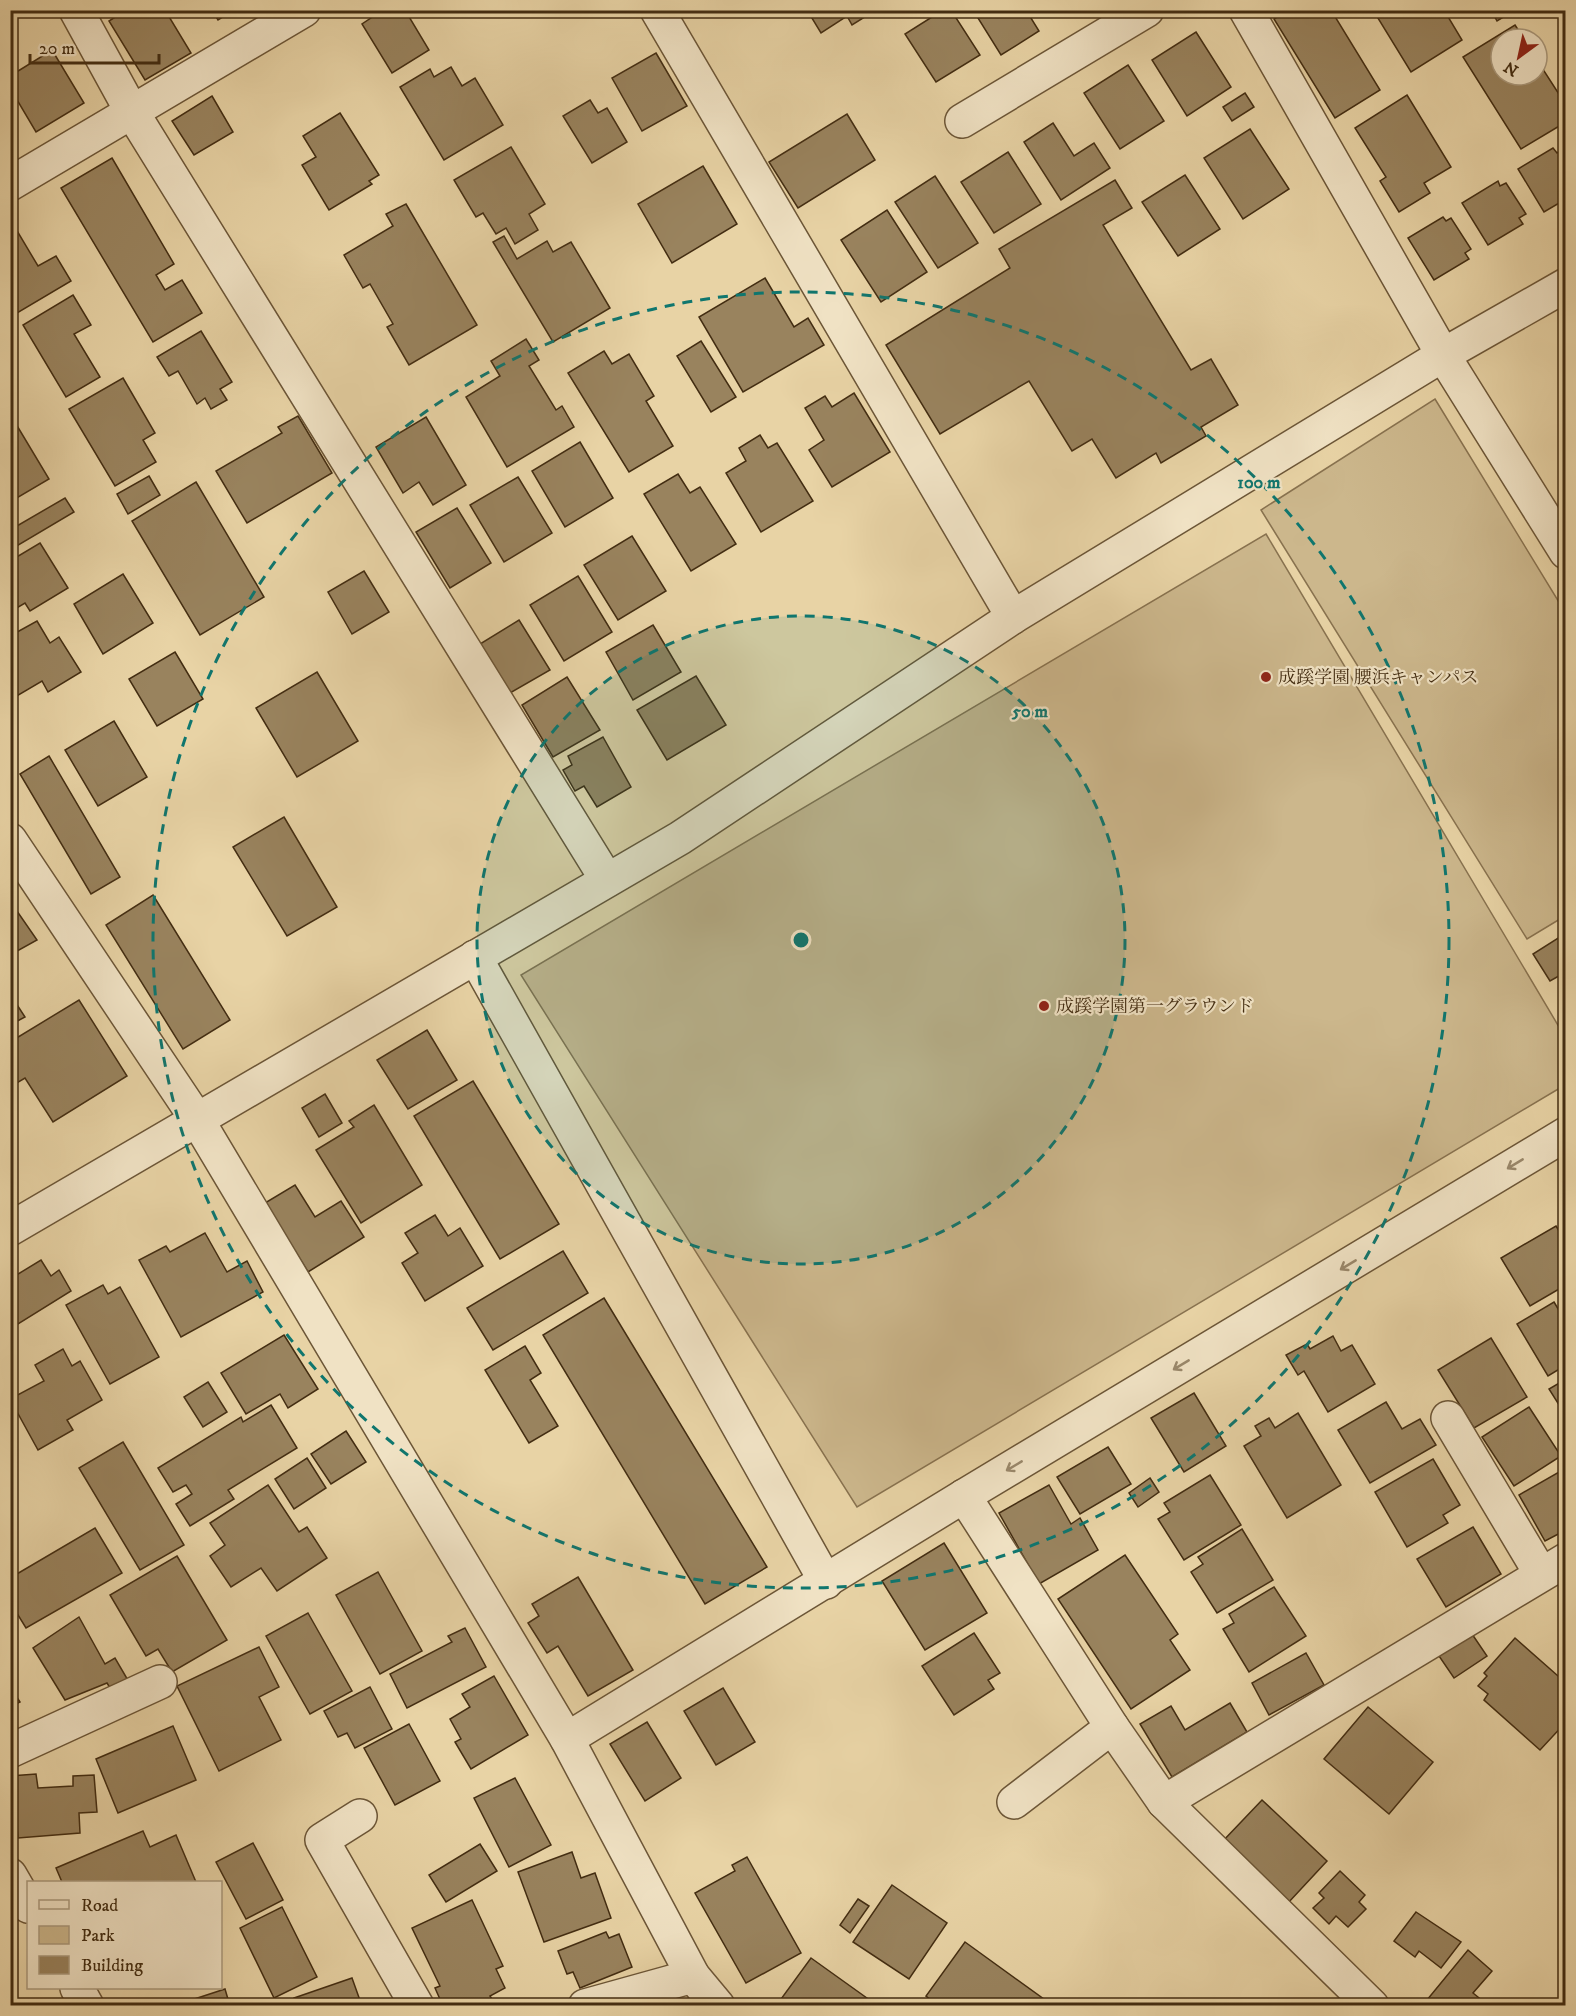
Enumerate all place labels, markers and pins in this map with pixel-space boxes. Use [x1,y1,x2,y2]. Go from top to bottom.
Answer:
place label: 成蹊学園 腰浜キャンパス [1278,667,1479,689]
marker: 成蹊学園 腰浜キャンパス [1259,670,1273,684]
centre of rings [791,930,811,950]
place label: 成蹊学園第一グラウンド [1056,996,1254,1018]
marker: 成蹊学園第一グラウンド [1037,999,1051,1013]

